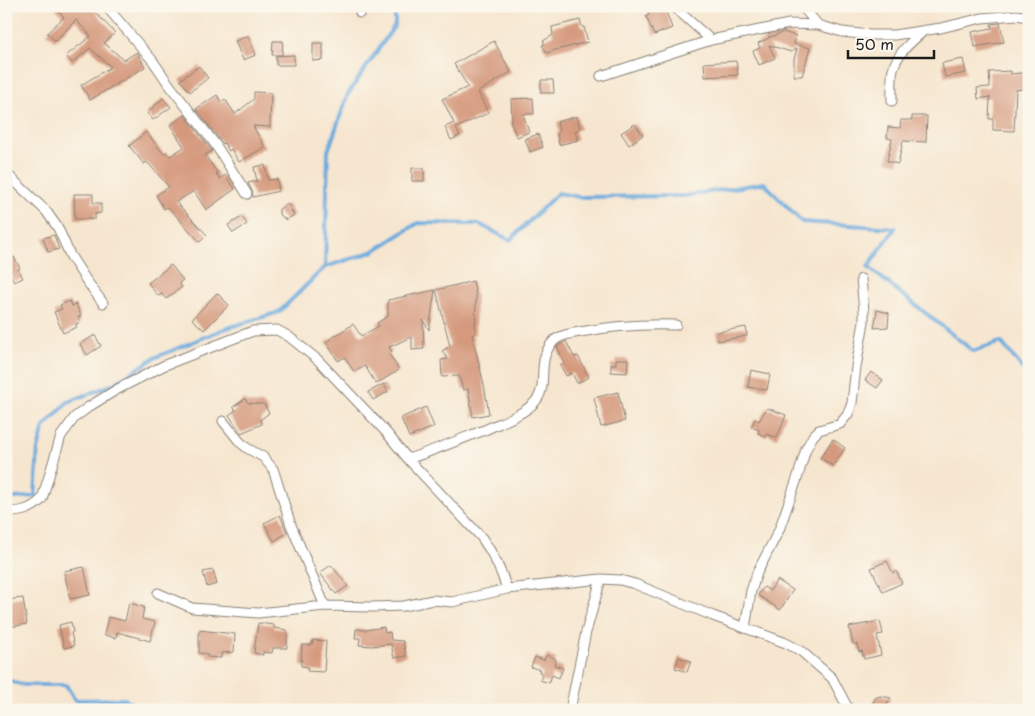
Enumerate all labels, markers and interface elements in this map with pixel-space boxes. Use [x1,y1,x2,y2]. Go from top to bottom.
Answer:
scale bar [848,28,934,60]
text: 50 m [855,32,894,55]

